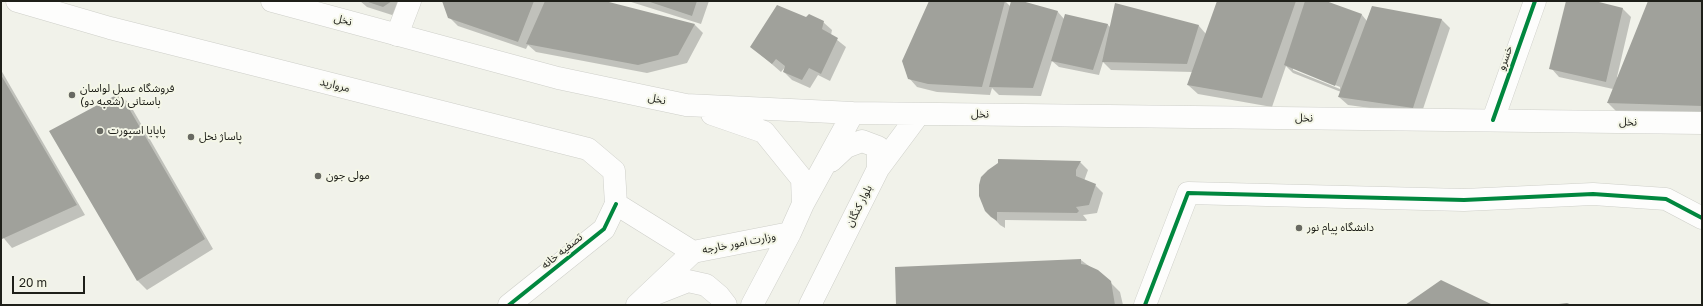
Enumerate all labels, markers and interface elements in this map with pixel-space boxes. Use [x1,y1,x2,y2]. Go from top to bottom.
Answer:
street label: نخل [333,11,353,29]
street label: خسرو [1495,44,1515,72]
street label: مروارید [319,75,351,95]
place label: فروشگاه عسل لواسان باستانی (شعبه دو) [80,82,175,108]
marker: فروشگاه عسل لواسان باستانی (شعبه دو) [67,90,77,100]
street label: نخل [647,91,667,107]
street label: نخل [971,107,989,121]
street label: نخل [1295,111,1313,125]
street label: نخل [1619,115,1637,129]
place label: پاپایا اسپورت [108,124,166,138]
marker: پاپایا اسپورت [95,126,105,136]
place label: پاساژ نخل [199,130,242,144]
marker: پاساژ نخل [186,132,196,142]
place label: مولی جون [326,169,370,183]
marker: مولی جون [313,171,323,181]
street label: بلوار کنگان [843,183,875,229]
place label: دانشگاه پیام نور [1307,221,1374,235]
marker: دانشگاه پیام نور [1294,223,1304,233]
street label: وزارت امور خارجه [701,229,777,257]
street label: تصفیه خانه [539,230,585,272]
scale bar [14,268,87,294]
text: 20 m [19,275,47,290]

